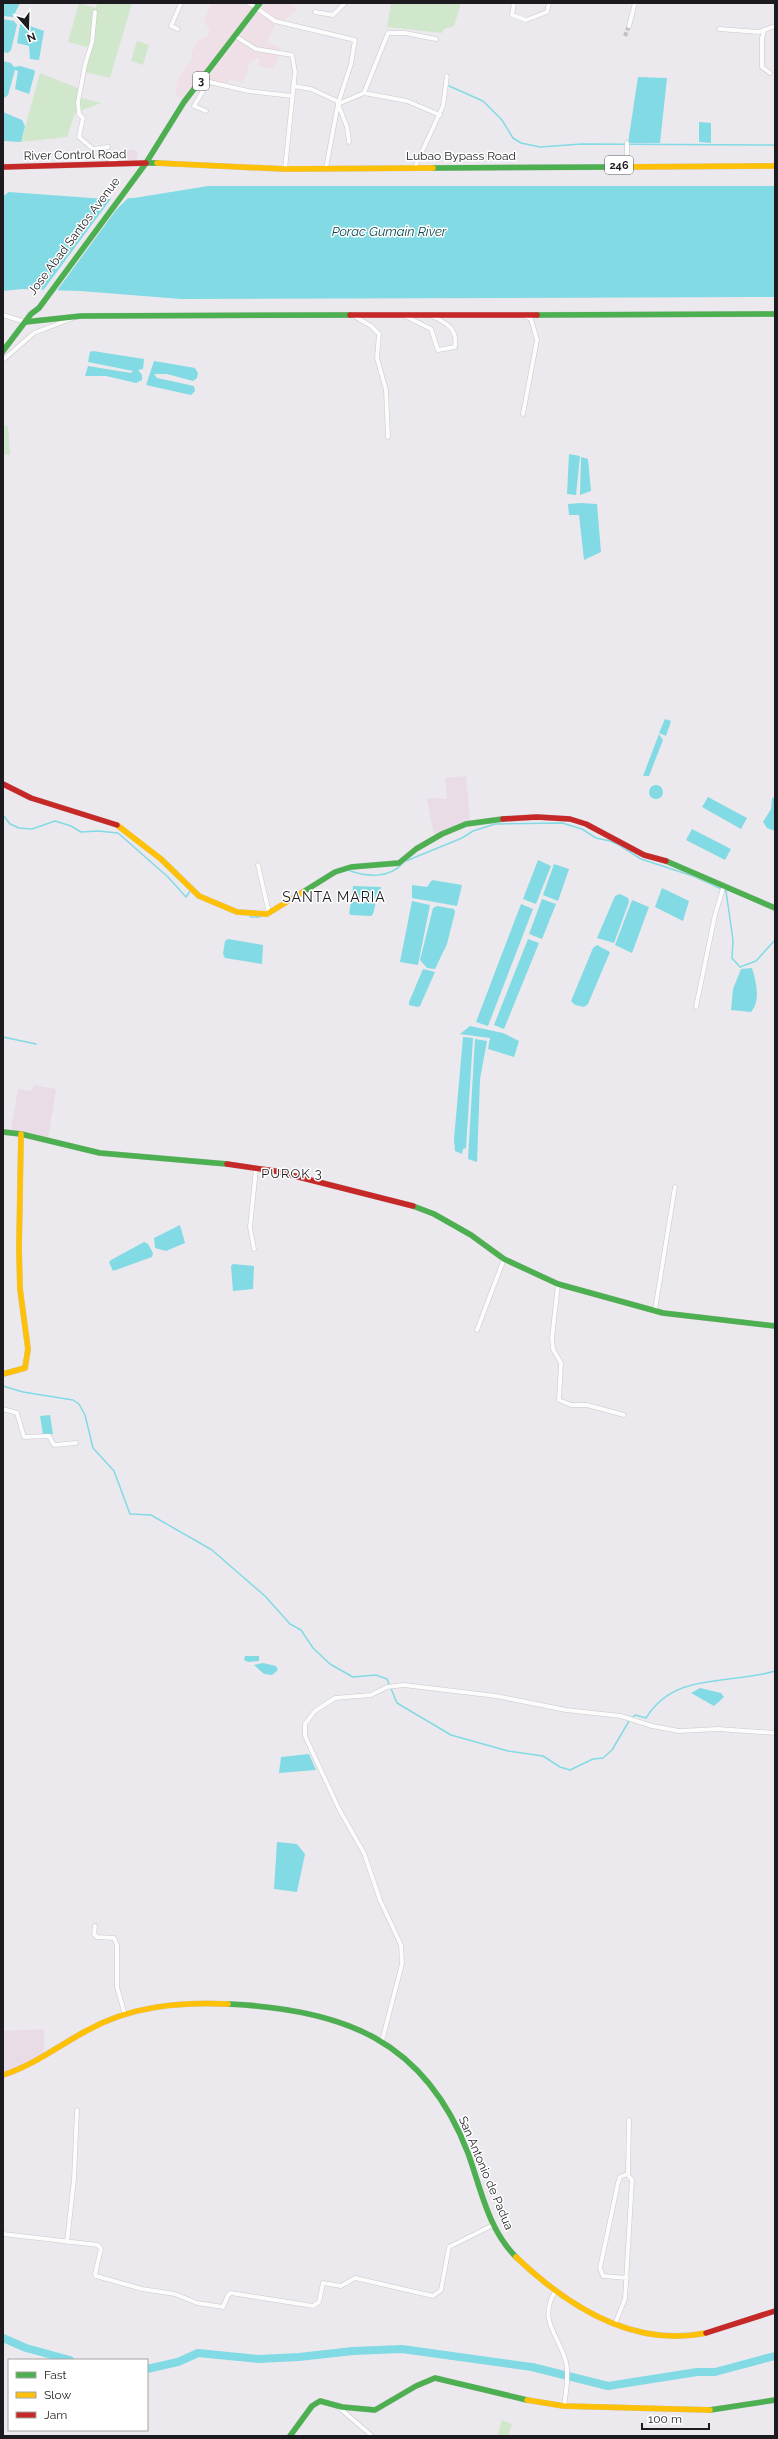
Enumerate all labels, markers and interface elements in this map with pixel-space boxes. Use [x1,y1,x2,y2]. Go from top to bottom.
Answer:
north arrow [8,8,48,48]
text: N [25,29,37,44]
road number: 3 [193,72,209,90]
street label: River Control Road [23,147,127,163]
street label: Lubao Bypass Road [406,149,516,163]
road number: 246 [605,156,633,174]
street label: Jose Abad Santos Avenue [25,175,123,297]
water label: Porac Gumain River [332,224,447,239]
district label: SANTA MARIA [282,889,386,905]
district label: PUROK 3 [261,1166,323,1181]
street label: San Antonio de Padua [456,2114,516,2232]
legend [8,2359,148,2431]
text: Fast [44,2368,67,2382]
text: Slow [44,2388,71,2402]
scale bar [642,2405,709,2431]
text: Jam [44,2408,67,2422]
text: 100 m [648,2412,682,2426]

